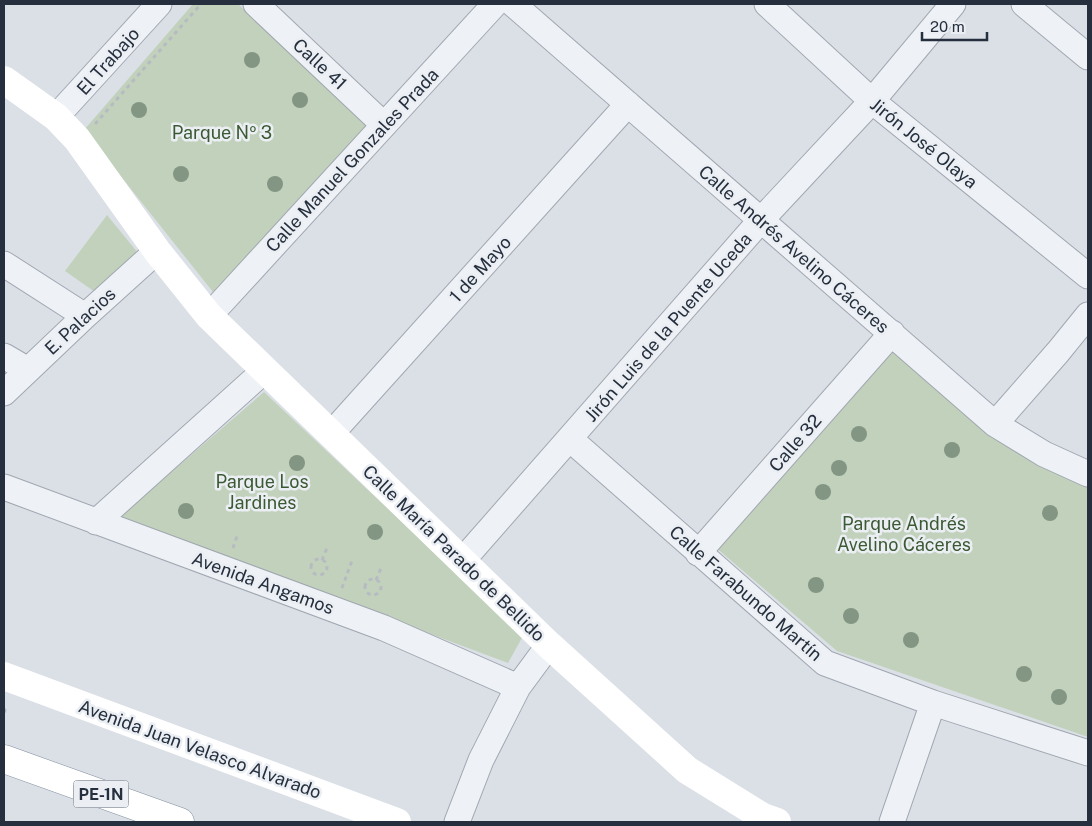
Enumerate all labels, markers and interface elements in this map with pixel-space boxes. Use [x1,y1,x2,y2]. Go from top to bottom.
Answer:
scale bar [922,10,987,42]
text: 20 m [930,18,965,35]
street label: El Trabajo [72,23,144,99]
street label: Calle 41 [289,34,351,94]
street label: Calle Manuel Gonzales Prada [261,64,443,256]
street label: Jirón José Olaya [866,93,982,193]
park label: Parque Nº 3 [172,122,272,143]
street label: Calle Andrés Avelino Cáceres [695,161,893,337]
street label: Jirón Luis de la Puente Uceda [580,228,756,426]
street label: 1 de Mayo [445,232,515,306]
street label: E. Palacios [40,283,120,359]
street label: Calle 32 [764,410,826,476]
street label: Calle María Parado de Bellido [359,460,549,646]
park label: Parque Los Jardines [215,471,309,513]
park label: Parque Andrés Avelino Cáceres [837,513,971,555]
street label: Calle Farabundo Martín [665,521,827,665]
street label: Avenida Angamos [189,548,337,618]
street label: Avenida Juan Velasco Alvarado [76,695,324,803]
road number: PE-1N [74,781,128,808]

